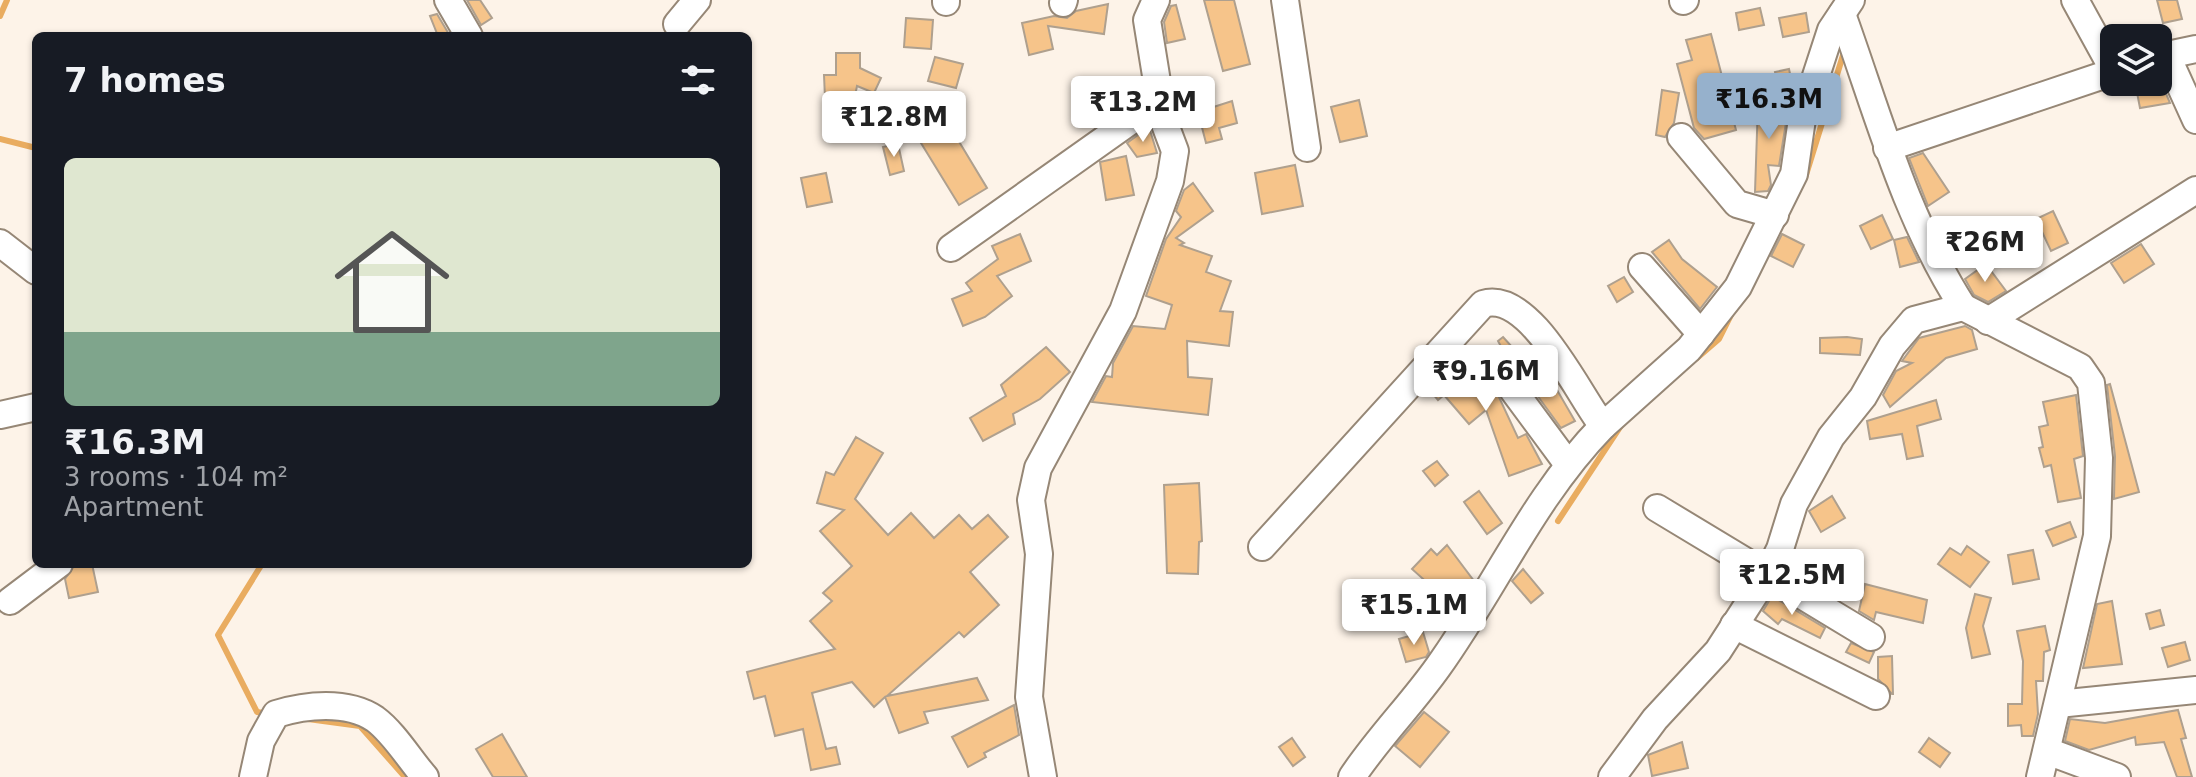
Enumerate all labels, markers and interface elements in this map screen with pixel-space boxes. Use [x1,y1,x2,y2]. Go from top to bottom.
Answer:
map controls [2100,24,2172,96]
button: layers [2100,24,2172,96]
icon: filters [676,58,720,102]
text: 7 homes [64,60,226,100]
pin: ₹16.3M [1704,73,1834,141]
pin: ₹13.2M [1078,76,1208,144]
text: ₹16.3M [1715,84,1823,114]
text: ₹13.2M [1089,87,1197,117]
pin: ₹12.8M [829,91,959,159]
text: ₹12.8M [840,102,948,132]
icon: home [320,210,464,354]
pin: ₹26M [1938,216,2032,284]
text: ₹26M [1945,227,2025,257]
pin: ₹9.16M [1421,345,1551,413]
text: ₹9.16M [1432,356,1540,386]
text: ₹16.3M [64,422,205,462]
text: 3 rooms · 104 m² [64,462,288,492]
text: Apartment [64,492,203,522]
pin: ₹12.5M [1727,549,1857,617]
text: ₹12.5M [1738,560,1846,590]
pin: ₹15.1M [1349,579,1479,647]
text: ₹15.1M [1360,590,1468,620]

